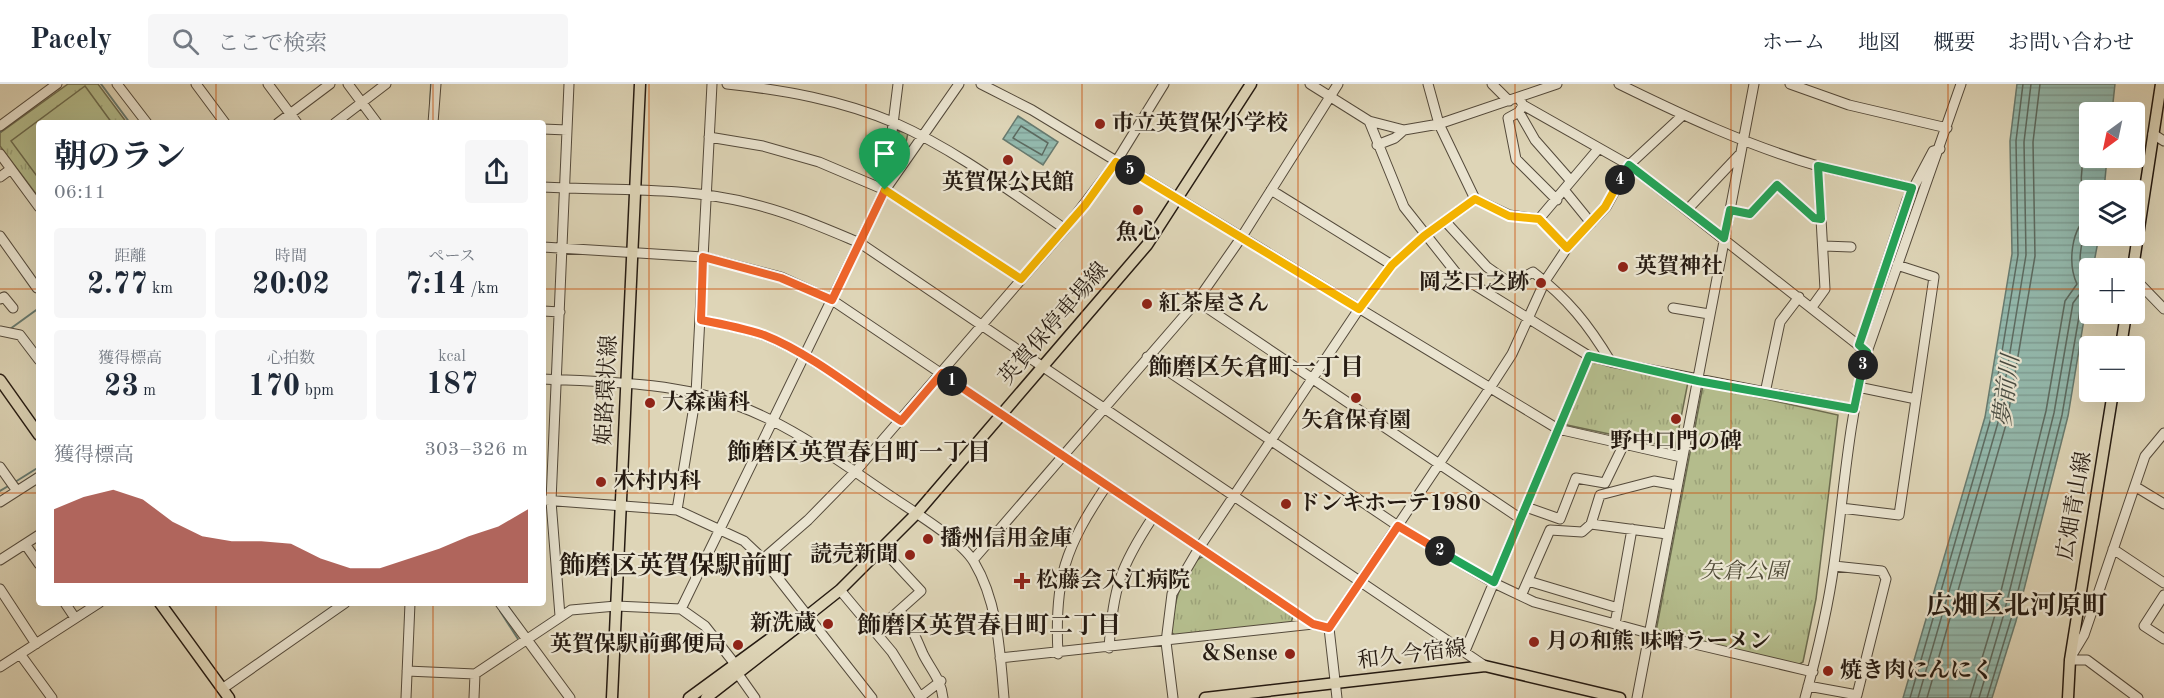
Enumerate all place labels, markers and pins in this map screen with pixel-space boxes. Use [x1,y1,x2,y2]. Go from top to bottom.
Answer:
place label: 市立英賀保小学校 [1112,111,1288,135]
marker: 市立英賀保小学校 [1093,117,1107,131]
pin [859,128,910,190]
marker: 英賀保公民館 [1001,153,1015,167]
pin: 5 [1115,155,1145,185]
pin: 4 [1605,165,1635,195]
place label: 英賀保公民館 [942,170,1074,194]
marker: 魚心 [1131,203,1145,217]
place label: 魚心 [1116,219,1160,244]
place label: 英賀神社 [1635,254,1723,278]
marker: 英賀神社 [1616,260,1630,274]
place label: 岡芝口之跡 [1419,270,1529,294]
marker: 岡芝口之跡 [1534,276,1548,290]
place label: 紅茶屋さん [1159,291,1269,315]
marker: 紅茶屋さん [1140,297,1154,311]
pin: 3 [1848,350,1878,380]
pin: 1 [937,366,967,396]
place label: 大森歯科 [662,390,750,414]
marker: 矢倉保育園 [1349,391,1363,405]
marker: 大森歯科 [643,396,657,410]
place label: 矢倉保育園 [1301,408,1411,432]
marker: 野中口門の碑 [1669,412,1683,426]
place label: 野中口門の碑 [1610,429,1742,453]
place label: 木村内科 [613,469,701,493]
marker: 木村内科 [594,475,608,489]
place label: ドンキホーテ1980 [1298,492,1481,515]
marker: ドンキホーテ1980 [1279,497,1293,511]
place label: 播州信用金庫 [940,526,1072,550]
marker: 播州信用金庫 [921,532,935,546]
pin: 2 [1425,536,1455,566]
place label: 読売新聞 [810,542,898,566]
marker: 読売新聞 [903,548,917,562]
place label: 松藤会入江病院 [1036,567,1190,592]
marker: 松藤会入江病院 [1013,572,1031,590]
place label: 新洗蔵 [750,610,816,635]
marker: 新洗蔵 [821,617,835,631]
place label: 月の和熊 味噌ラーメン [1546,629,1771,653]
place label: 英賀保駅前郵便局 [550,632,726,656]
marker: 月の和熊 味噌ラーメン [1527,635,1541,649]
marker: 英賀保駅前郵便局 [731,638,745,652]
place label: ＆Sense [1200,643,1278,665]
marker: ＆Sense [1283,647,1297,661]
place label: 焼き肉にんにく [1840,658,1994,682]
marker: 焼き肉にんにく [1821,664,1835,678]

